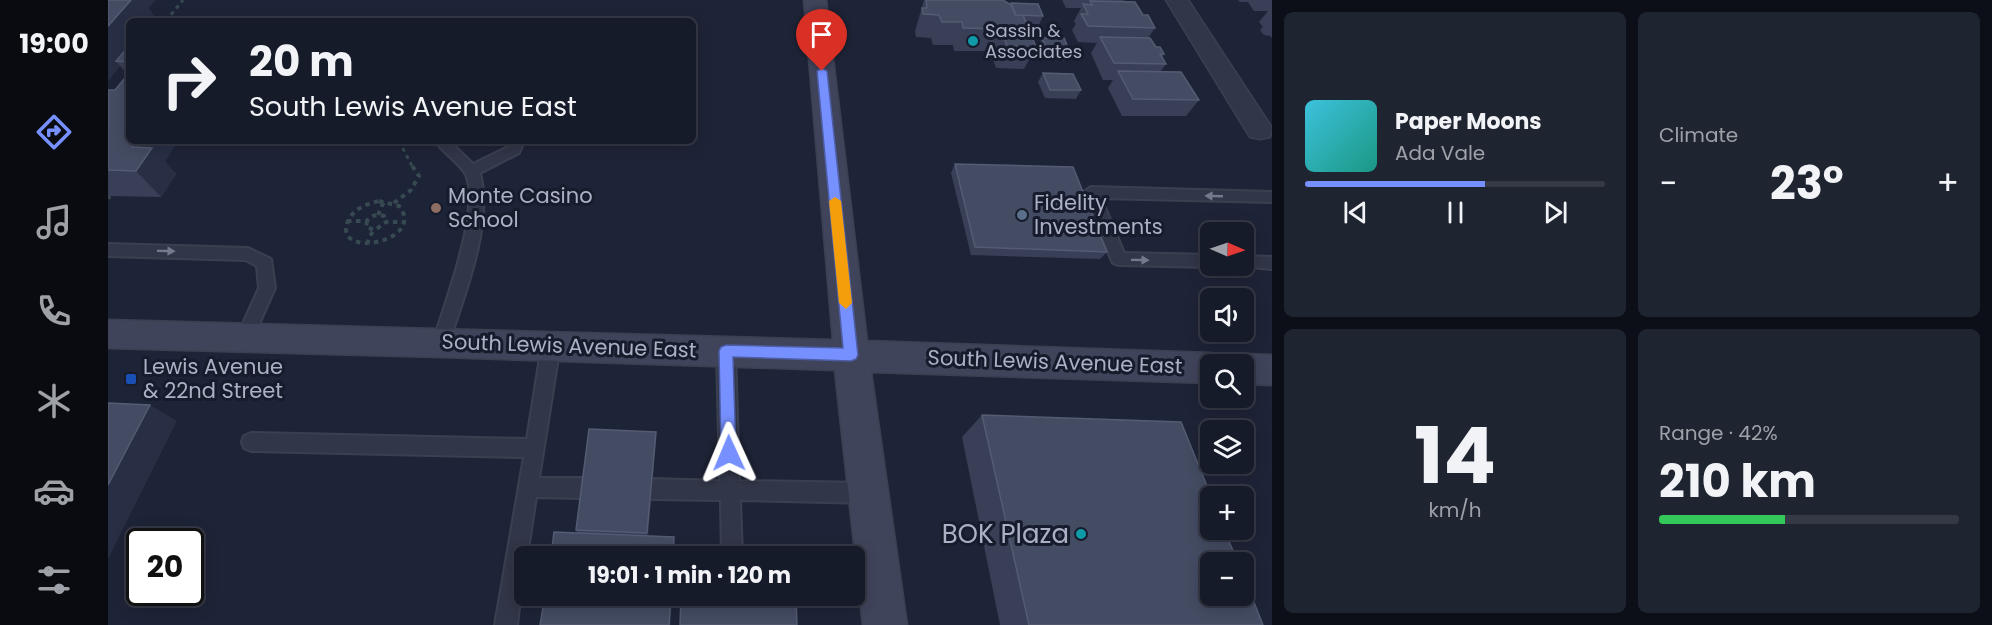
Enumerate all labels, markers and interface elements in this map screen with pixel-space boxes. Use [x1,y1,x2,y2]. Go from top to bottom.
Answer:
pin [796,9,847,71]
icon: arrive [805,18,838,51]
place label: Sassin & Associates [985,18,1082,64]
text: 19:00 [19,25,89,62]
text: 20 m [249,32,354,91]
marker: Sassin & Associates [966,34,980,48]
icon: right [150,42,228,120]
text: South Lewis Avenue East [249,88,577,125]
text: Paper Moons [1395,106,1542,137]
icon: directions [33,111,75,153]
text: Climate [1659,121,1738,149]
text: Ada Vale [1395,139,1485,167]
text: 23° [1770,152,1844,215]
text: − [1659,160,1677,207]
text: + [1936,160,1959,207]
place label: Monte Casino School [448,181,593,234]
place label: Fidelity Investments [1034,188,1163,241]
one-way arrow [1204,191,1223,200]
icon: previous [1339,196,1372,229]
icon: pause [1439,196,1472,229]
icon: next [1539,196,1572,229]
icon: music [33,201,75,243]
marker: Monte Casino School [429,201,443,215]
marker: Fidelity Investments [1015,208,1029,222]
north arrow [1200,222,1254,276]
map controls [1200,222,1254,606]
one-way arrow [157,246,176,256]
one-way arrow [1131,255,1150,264]
button: sound [1200,288,1254,342]
icon: phone [33,290,75,332]
street label: South Lewis Avenue East [441,327,697,364]
street label: South Lewis Avenue East [927,343,1183,380]
place label: Lewis Avenue & 22nd Street [143,352,283,405]
button: search [1200,354,1254,408]
marker: Lewis Avenue & 22nd Street [124,372,138,386]
icon: climate [33,380,75,422]
text: 14 [1414,401,1496,510]
text: Range · 42% [1659,419,1778,447]
button: layers [1200,420,1254,474]
position arrow [697,421,761,485]
text: 210 km [1659,450,1816,513]
icon: car [33,470,75,512]
button: + [1200,486,1254,540]
text: km/h [1428,496,1482,524]
place label: BOK Plaza [942,516,1069,552]
marker: BOK Plaza [1074,527,1088,541]
speed limit sign: 20 [126,528,204,606]
button: − [1200,552,1254,606]
icon: filters [33,559,75,601]
text: 19:01 · 1 min · 120 m [588,560,791,591]

